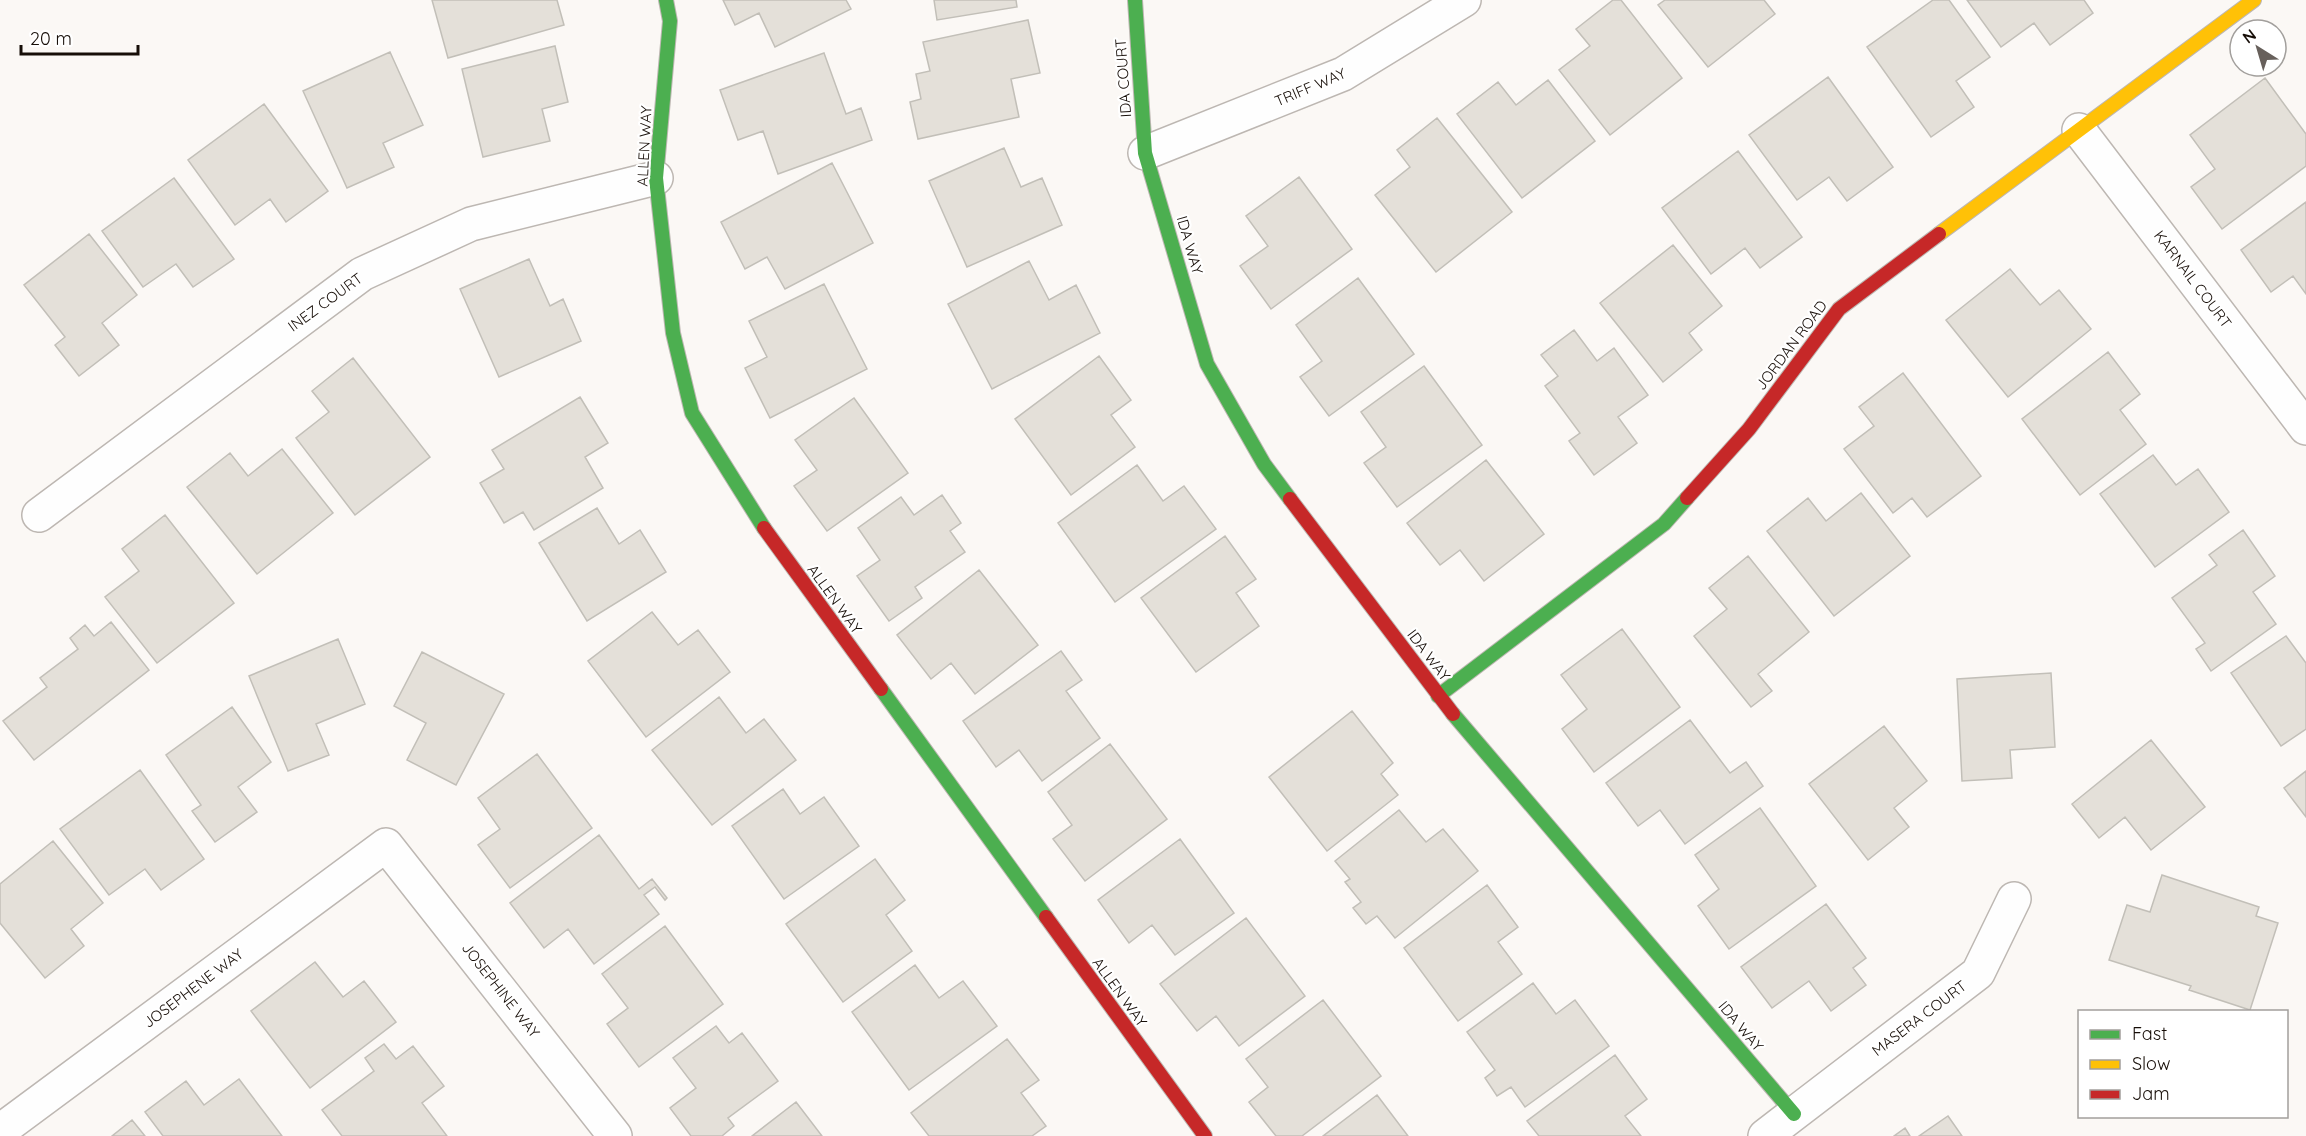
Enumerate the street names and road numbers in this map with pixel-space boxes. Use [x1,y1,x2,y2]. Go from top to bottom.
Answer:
street label: IDA COURT [1111,38,1135,118]
street label: TRIFF WAY [1272,63,1349,111]
street label: ALLEN WAY [632,105,656,187]
street label: IDA WAY [1173,214,1208,277]
street label: KARNAIL COURT [2150,226,2236,332]
street label: INEZ COURT [284,269,366,335]
street label: JORDAN ROAD [1751,296,1831,394]
street label: ALLEN WAY [804,561,867,638]
street label: IDA WAY [1403,625,1455,685]
street label: JOSEPHINE WAY [458,939,544,1042]
street label: JOSEPHENE WAY [139,944,247,1032]
street label: ALLEN WAY [1089,954,1152,1031]
street label: MASERA COURT [1868,976,1970,1060]
street label: IDA WAY [1714,997,1768,1056]

